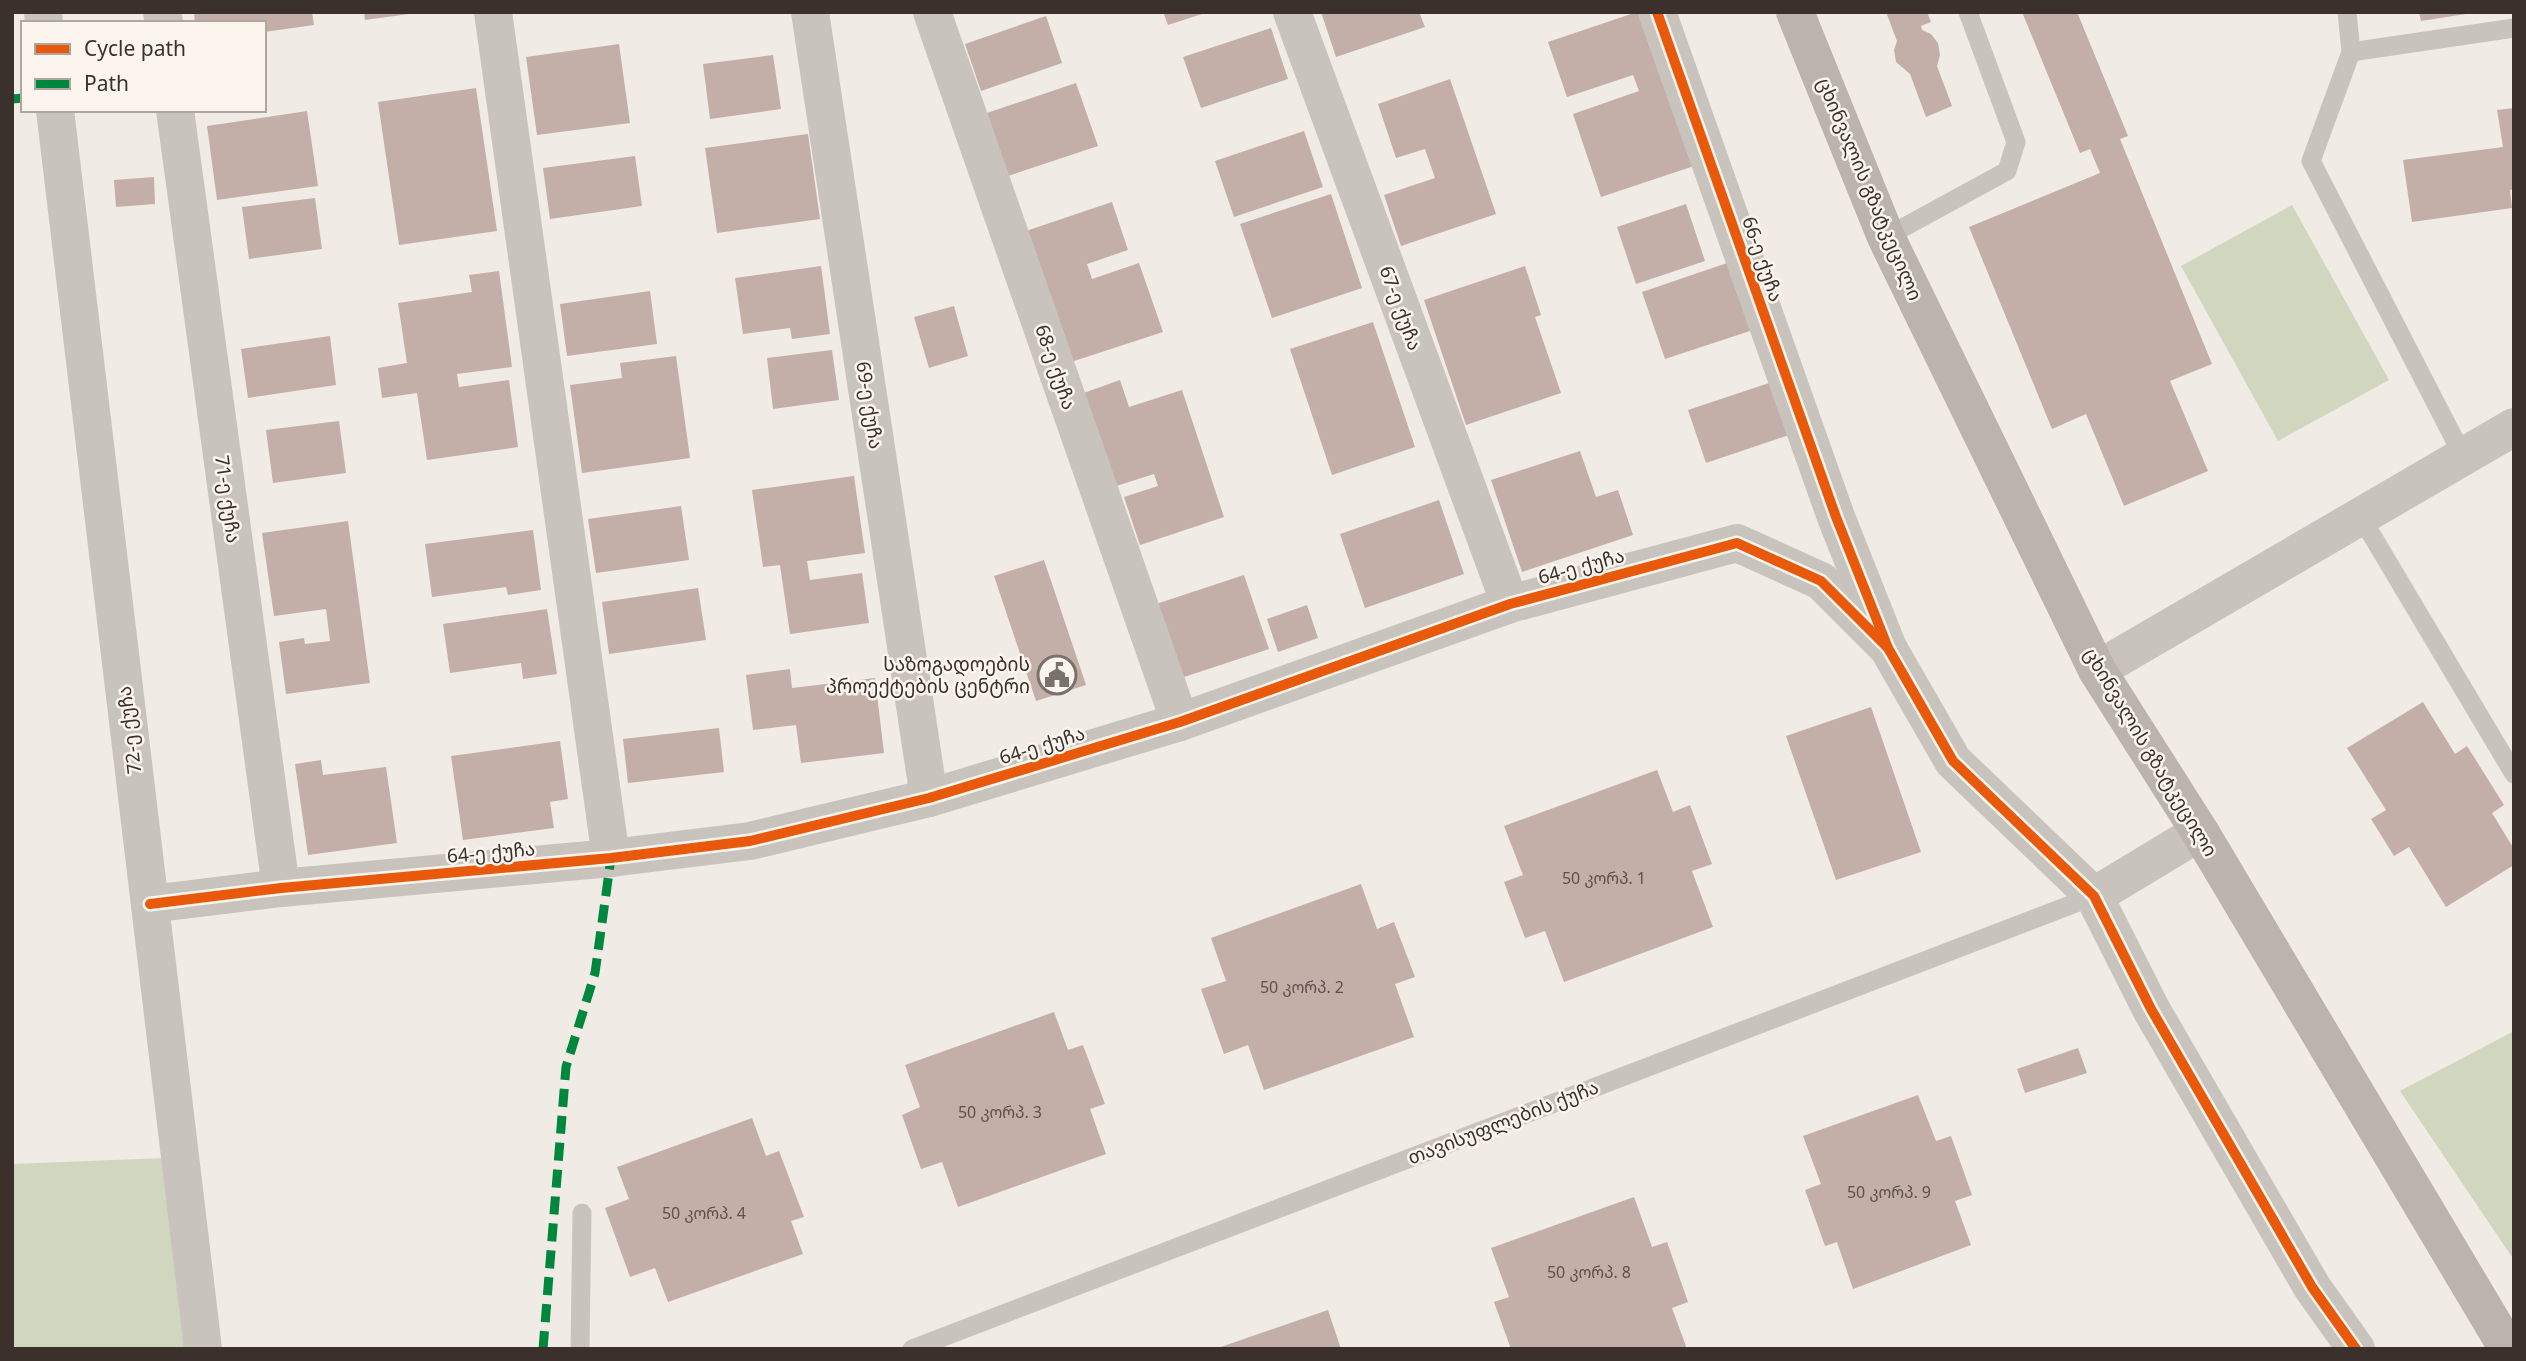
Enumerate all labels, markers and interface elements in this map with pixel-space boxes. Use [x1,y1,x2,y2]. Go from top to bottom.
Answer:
legend [21,21,266,112]
text: Cycle path [84,34,186,62]
text: Path [84,69,129,97]
street label: ცხინვალის გზატკეცილი [1811,74,1929,304]
street label: 66-ე ქუჩა [1736,213,1790,305]
street label: 67-ე ქუჩა [1374,262,1428,354]
street label: 68-ე ქუჩა [1029,321,1083,413]
street label: 69-ე ქუჩა [850,359,890,451]
street label: 71-ე ქუჩა [209,453,247,545]
street label: 64-ე ქუჩა [1535,542,1627,590]
street label: ცხინვალის გზატკეცილი [2078,643,2224,861]
place label: საზოგადოების პროექტების ცენტრი [826,651,1030,699]
public building icon: საზოგადოების პროექტების ცენტრი [1036,654,1078,696]
street label: 72-ე ქუჩა [111,685,147,775]
street label: 64-ე ქუჩა [996,720,1088,770]
street label: 64-ე ქუჩა [446,835,536,869]
house number: 50 კორპ. 1 [1562,867,1646,889]
house number: 50 კორპ. 2 [1260,976,1344,998]
street label: თავისუფლების ქუჩა [1404,1074,1602,1170]
house number: 50 კორპ. 3 [958,1101,1042,1123]
house number: 50 კორპ. 9 [1847,1181,1931,1203]
house number: 50 კორპ. 4 [662,1202,746,1224]
house number: 50 კორპ. 8 [1547,1261,1631,1283]

